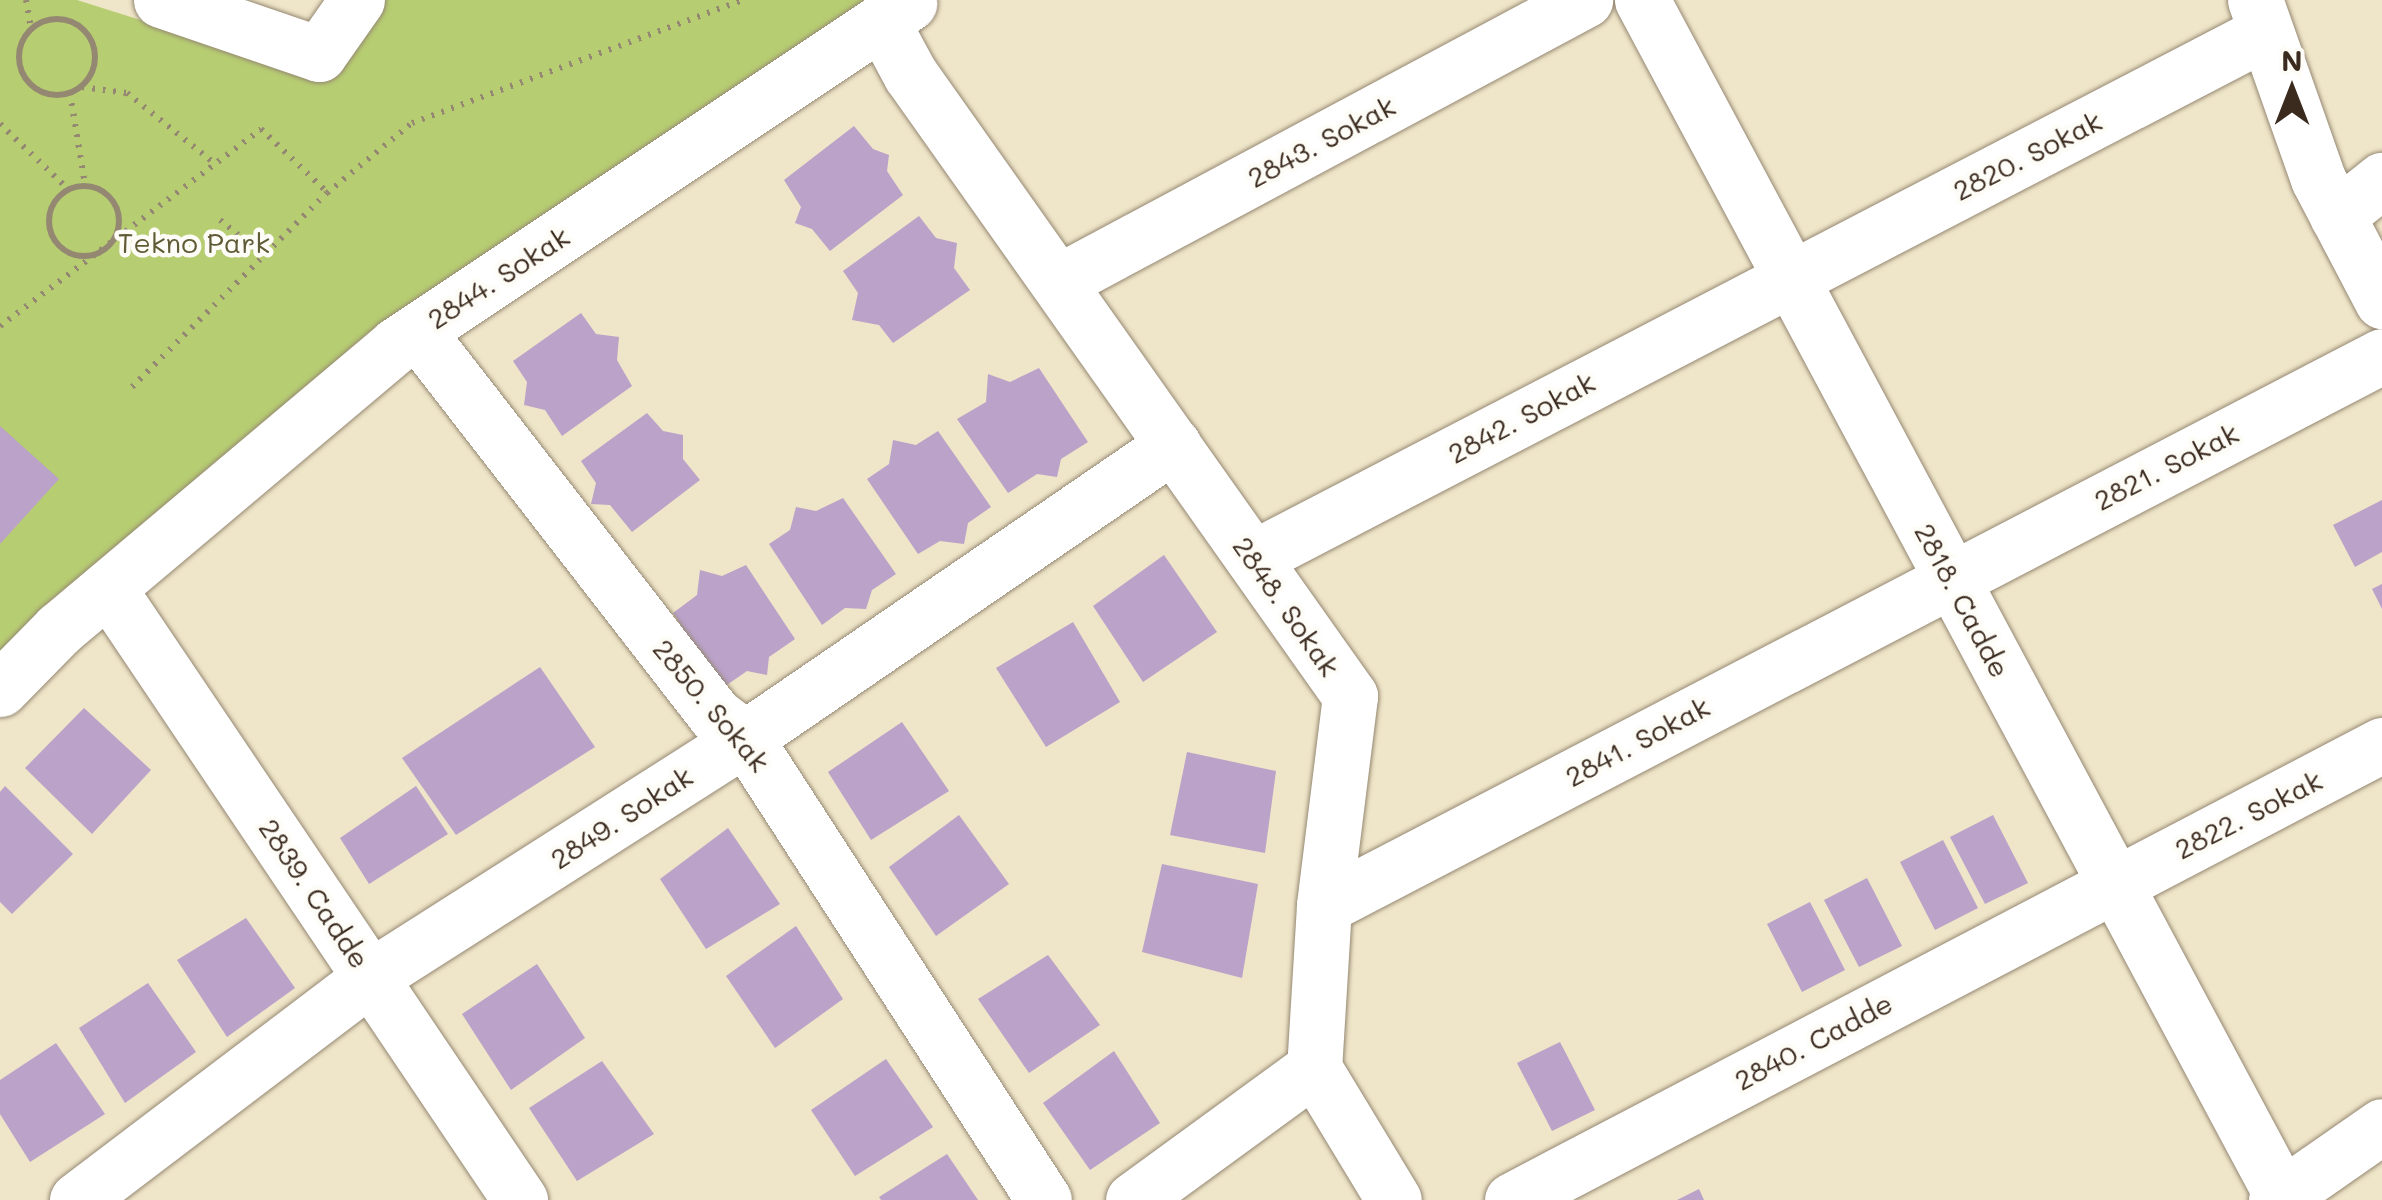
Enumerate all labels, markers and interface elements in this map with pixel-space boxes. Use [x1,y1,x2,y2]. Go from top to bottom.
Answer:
north arrow [2242,40,2342,140]
text: N [2281,42,2303,78]
street label: 2843. Sokak [1242,88,1400,194]
street label: 2820. Sokak [1947,103,2107,207]
street label: 2844. Sokak [421,219,575,335]
park label: Tekno Park [118,225,270,259]
street label: 2842. Sokak [1442,364,1600,470]
street label: 2821. Sokak [2088,415,2244,517]
street label: 2818. Cadde [1908,517,2018,683]
street label: 2848. Sokak [1227,530,1347,682]
street label: 2850. Sokak [647,632,777,778]
street label: 2841. Sokak [1559,689,1715,793]
street label: 2849. Sokak [544,759,698,875]
street label: 2822. Sokak [2169,763,2327,865]
street label: 2839. Cadde [253,812,377,974]
street label: 2840. Cadde [1728,985,1898,1097]

